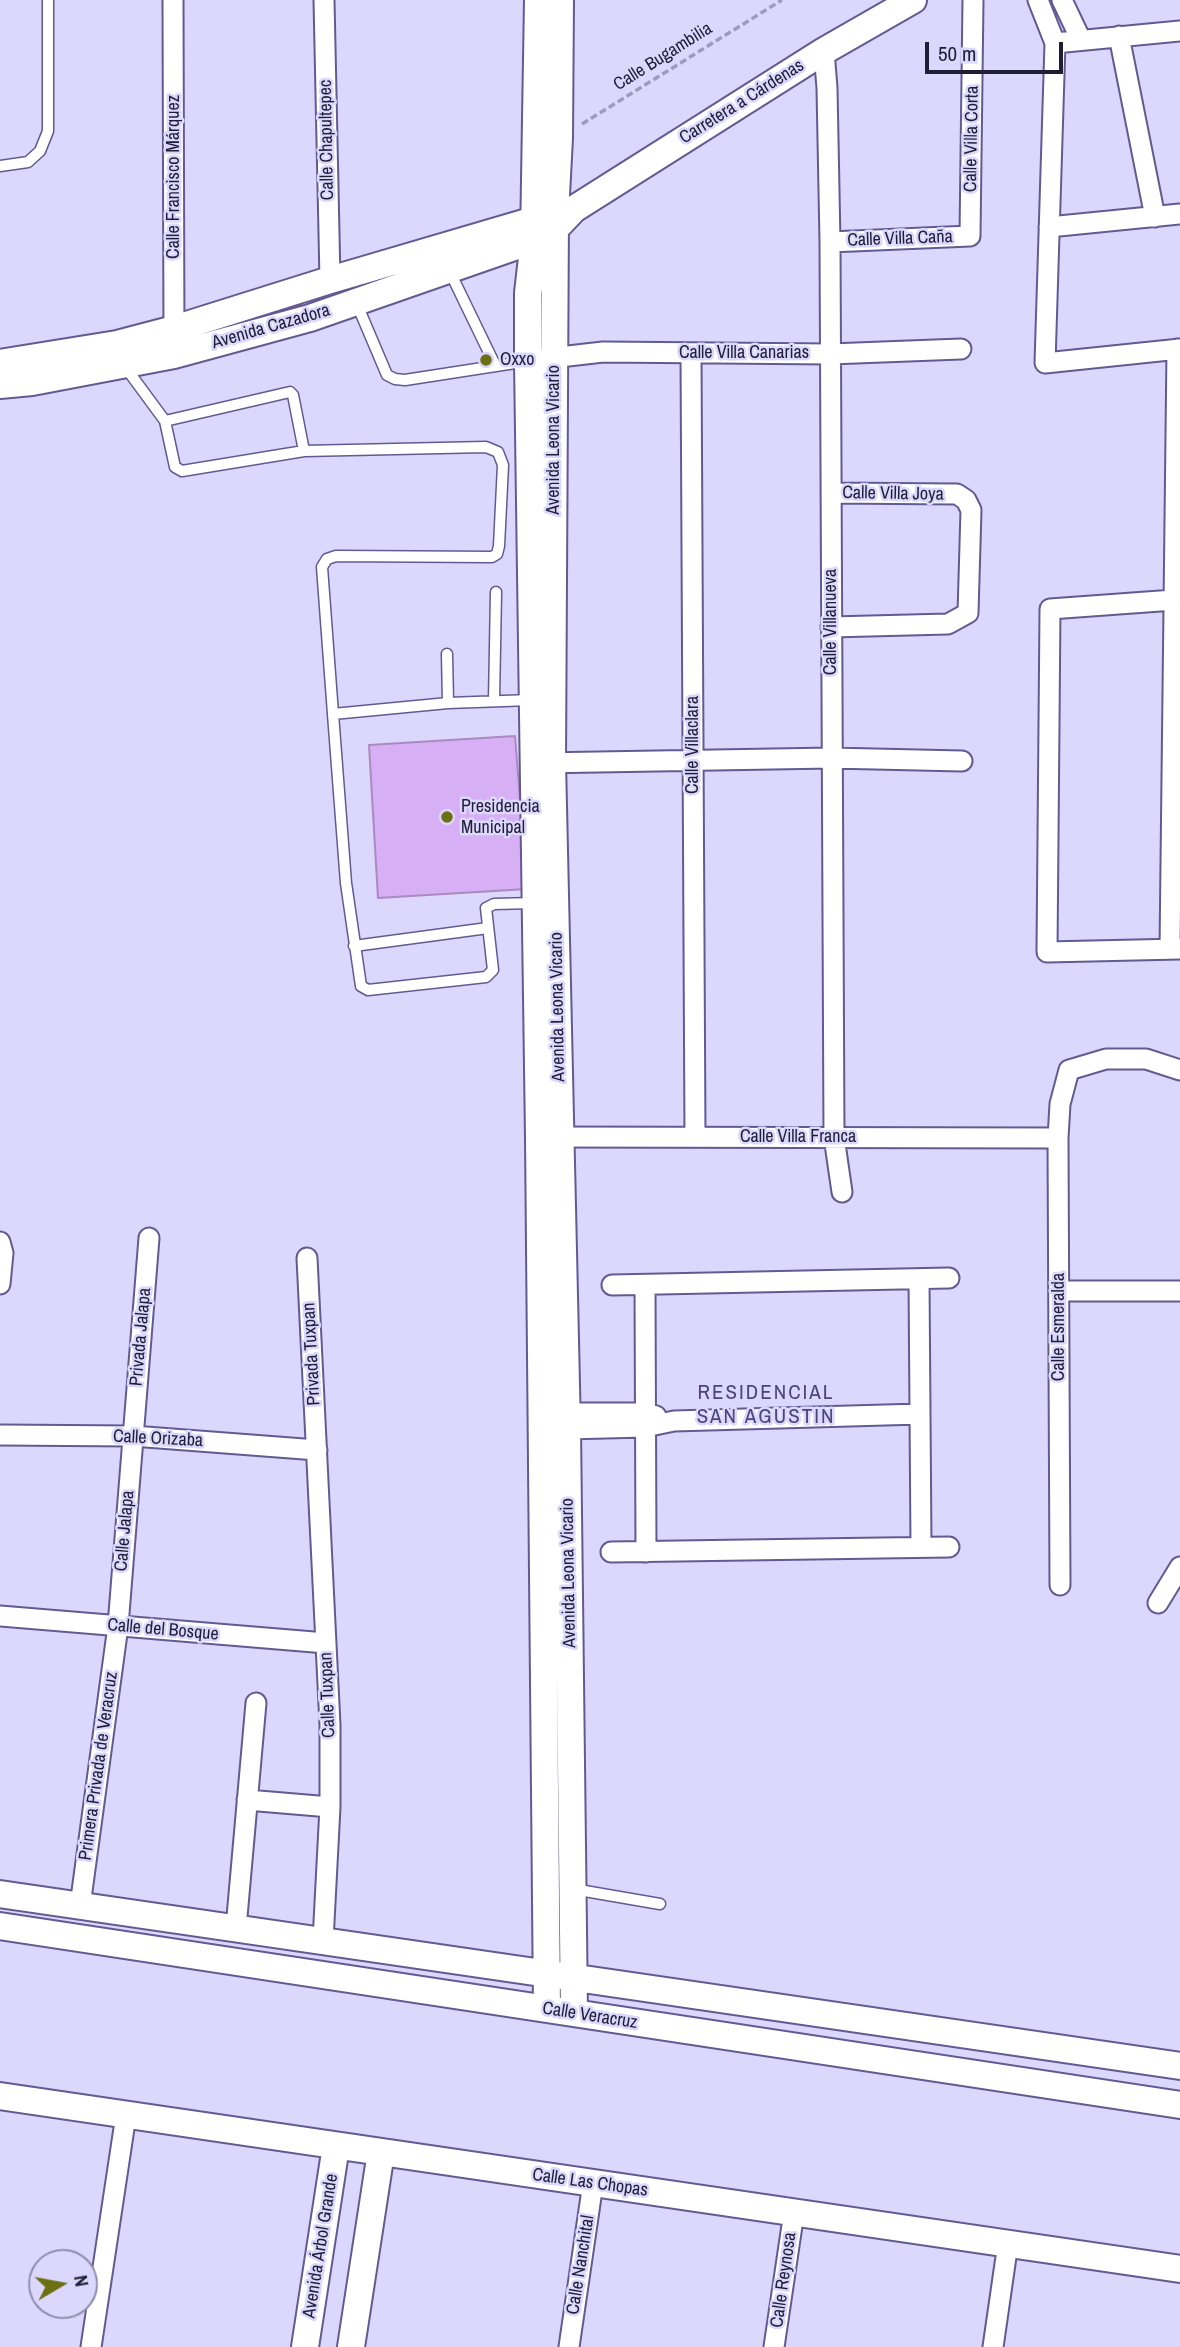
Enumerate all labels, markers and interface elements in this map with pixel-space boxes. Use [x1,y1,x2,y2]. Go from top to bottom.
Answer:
street label: Calle Bugambilia [610,18,716,96]
scale bar [928,28,1066,72]
text: 50 m [938,39,976,68]
street label: Carretera a Cárdenas [676,55,808,149]
street label: Calle Chapultepec [315,80,339,200]
street label: Calle Villa Corta [960,86,984,192]
street label: Calle Francisco Márquez [163,95,185,259]
street label: Calle Villa Caña [847,226,953,252]
street label: Avenida Cazadora [209,300,333,354]
street label: Calle Villa Canarias [679,342,809,364]
place label: Oxxo [500,349,534,371]
marker: Oxxo [478,352,494,368]
street label: Avenida Leona Vicario [543,365,565,515]
street label: Calle Villa Joya [842,482,944,506]
street label: Calle Villanueva [820,569,842,675]
street label: Calle Villaclara [682,696,704,794]
place label: Presidencia Municipal [461,796,540,838]
marker: Presidencia Municipal [439,809,455,825]
street label: Avenida Leona Vicario [546,932,570,1082]
street label: Calle Villa Franca [740,1126,856,1148]
street label: Calle Esmeralda [1048,1273,1070,1381]
street label: Privada Jalapa [126,1287,156,1387]
street label: Privada Tuxpan [299,1302,325,1406]
district label: RESIDENCIAL SAN AGUSTIN [698,1380,834,1430]
street label: Calle Orizaba [112,1426,204,1452]
street label: Calle Jalapa [111,1490,139,1572]
street label: Avenida Leona Vicario [557,1498,581,1648]
street label: Calle del Bosque [106,1614,220,1646]
street label: Calle Tuxpan [316,1652,340,1738]
street label: Primera Privada de Veracruz [75,1670,123,1862]
street label: Calle Veracruz [541,1998,639,2034]
street label: Calle Las Chopas [531,2164,649,2202]
street label: Avenida Árbol Grande [299,2172,343,2320]
street label: Calle Nanchital [563,2214,599,2316]
street label: Calle Reynosa [767,2231,801,2329]
north arrow [28,2249,98,2319]
text: N [68,2273,95,2288]

